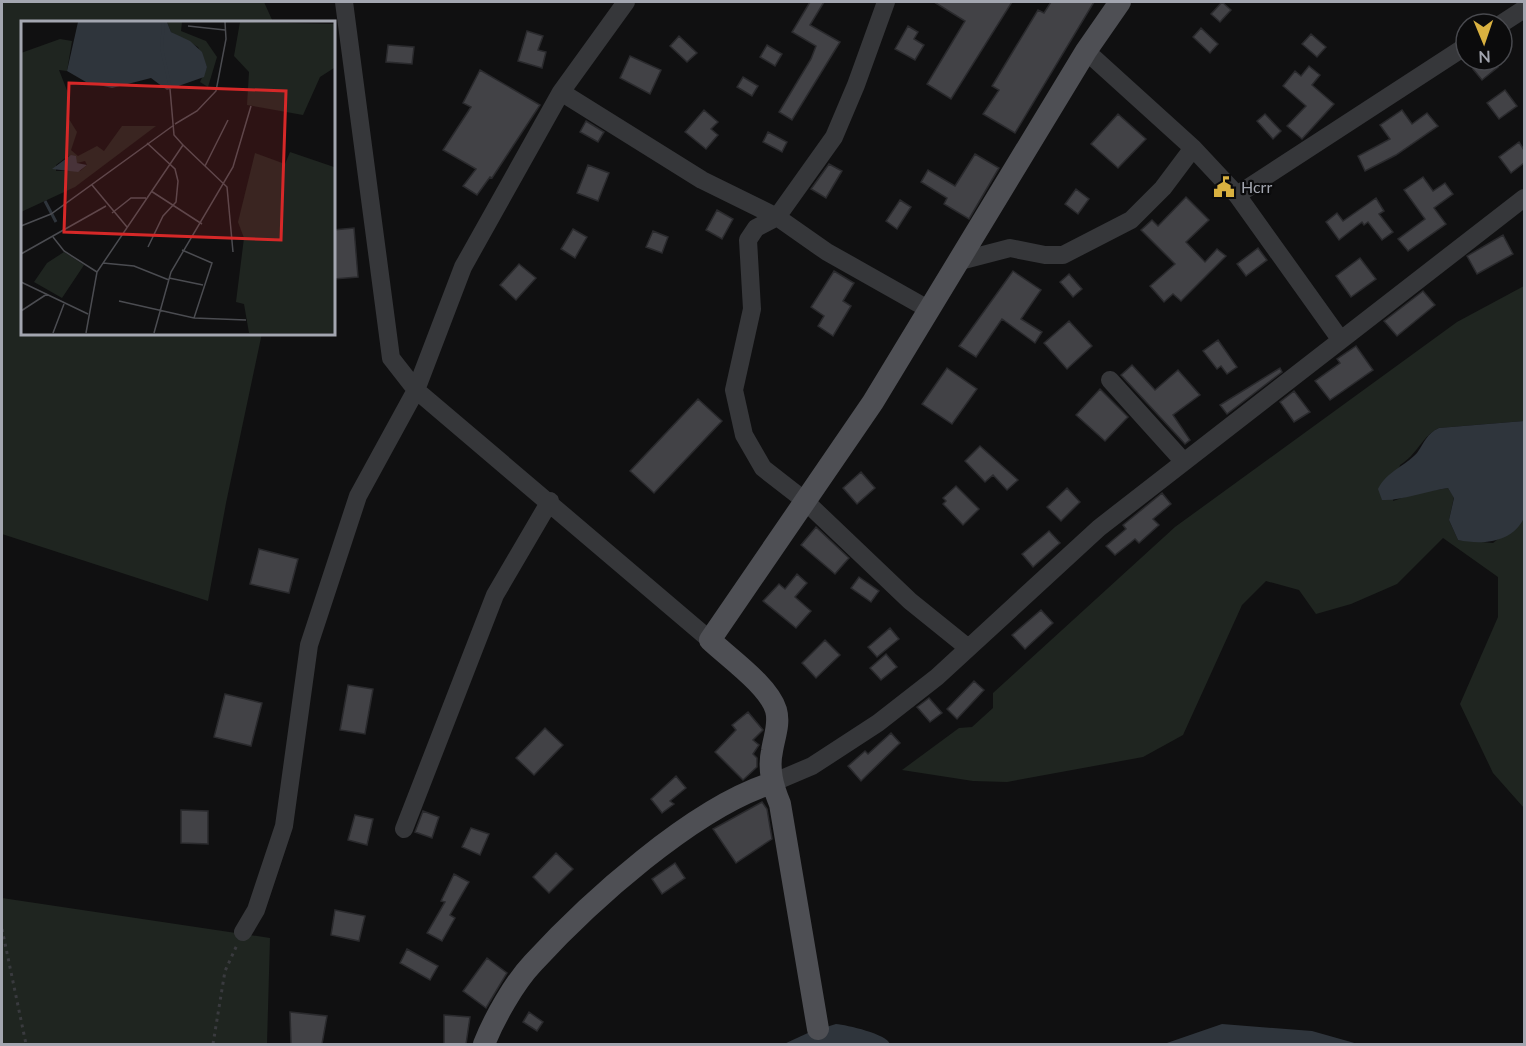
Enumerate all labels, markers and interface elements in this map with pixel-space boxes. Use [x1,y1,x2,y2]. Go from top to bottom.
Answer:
north arrow [1454,12,1514,72]
inset map [21,21,334,334]
text: N [1478,48,1491,67]
public building icon: Hcrr [1212,175,1236,199]
place label: Hcrr [1241,177,1272,196]

